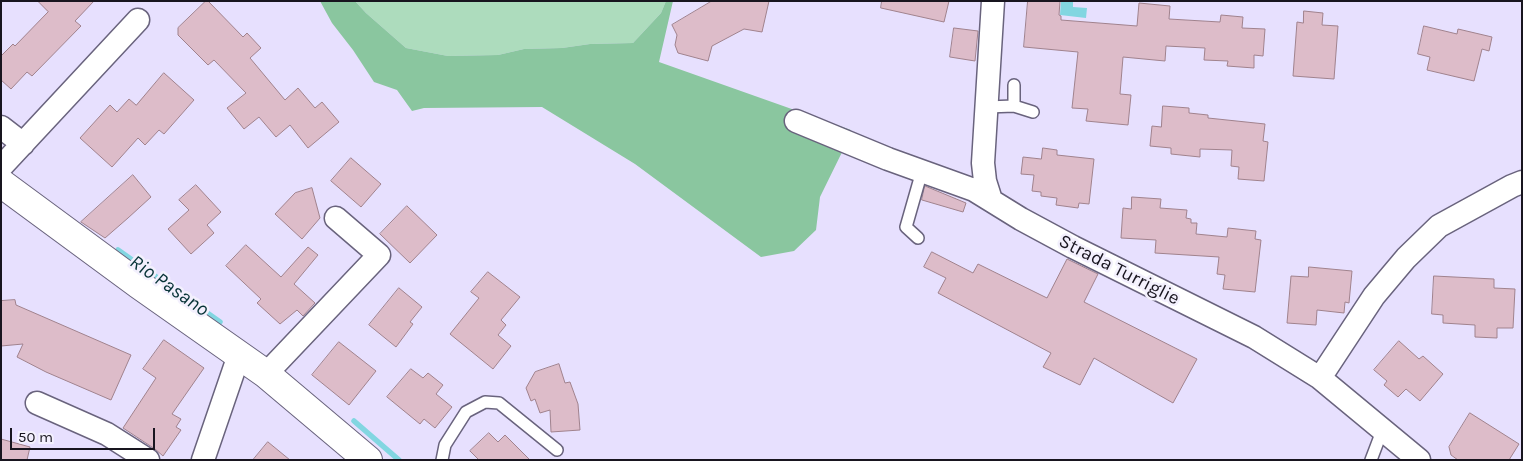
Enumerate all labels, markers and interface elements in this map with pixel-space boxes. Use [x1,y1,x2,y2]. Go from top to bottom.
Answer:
street label: Strada Turriglie [1055,230,1183,310]
water label: Rio Pasano [125,250,213,322]
scale bar [12,418,158,450]
text: 50 m [18,428,53,446]

